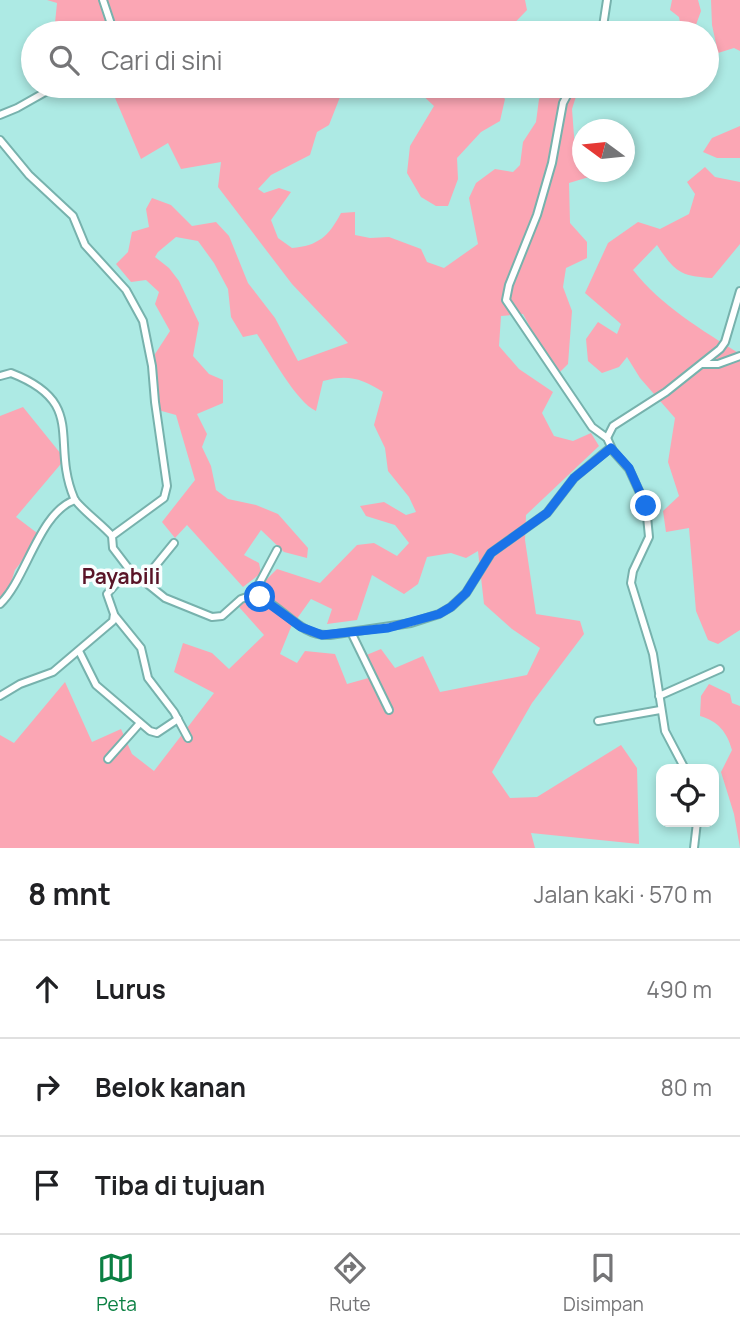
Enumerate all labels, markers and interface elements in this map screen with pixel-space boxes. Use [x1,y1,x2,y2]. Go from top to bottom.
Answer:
search box [21,21,719,98]
icon: search [45,41,83,79]
text: Cari di sini [101,42,223,78]
north arrow [572,119,635,182]
route end [630,490,661,521]
district label: Payabili [82,562,160,590]
route start [244,581,275,612]
map controls [656,764,719,827]
button: locate [656,764,719,827]
text: 8 mnt [28,873,111,914]
text: Jalan kaki · 570 m [534,878,712,910]
icon: ahead [28,970,66,1008]
text: Lurus [95,971,166,1007]
text: 490 m [646,973,712,1005]
icon: right [28,1068,66,1106]
text: Belok kanan [95,1069,246,1105]
text: 80 m [661,1071,712,1103]
icon: arrive [28,1166,66,1204]
text: Tiba di tujuan [95,1167,265,1203]
tab: Peta [96,1249,137,1317]
tab: Rute [329,1249,371,1317]
tab: Disimpan [563,1249,644,1317]

